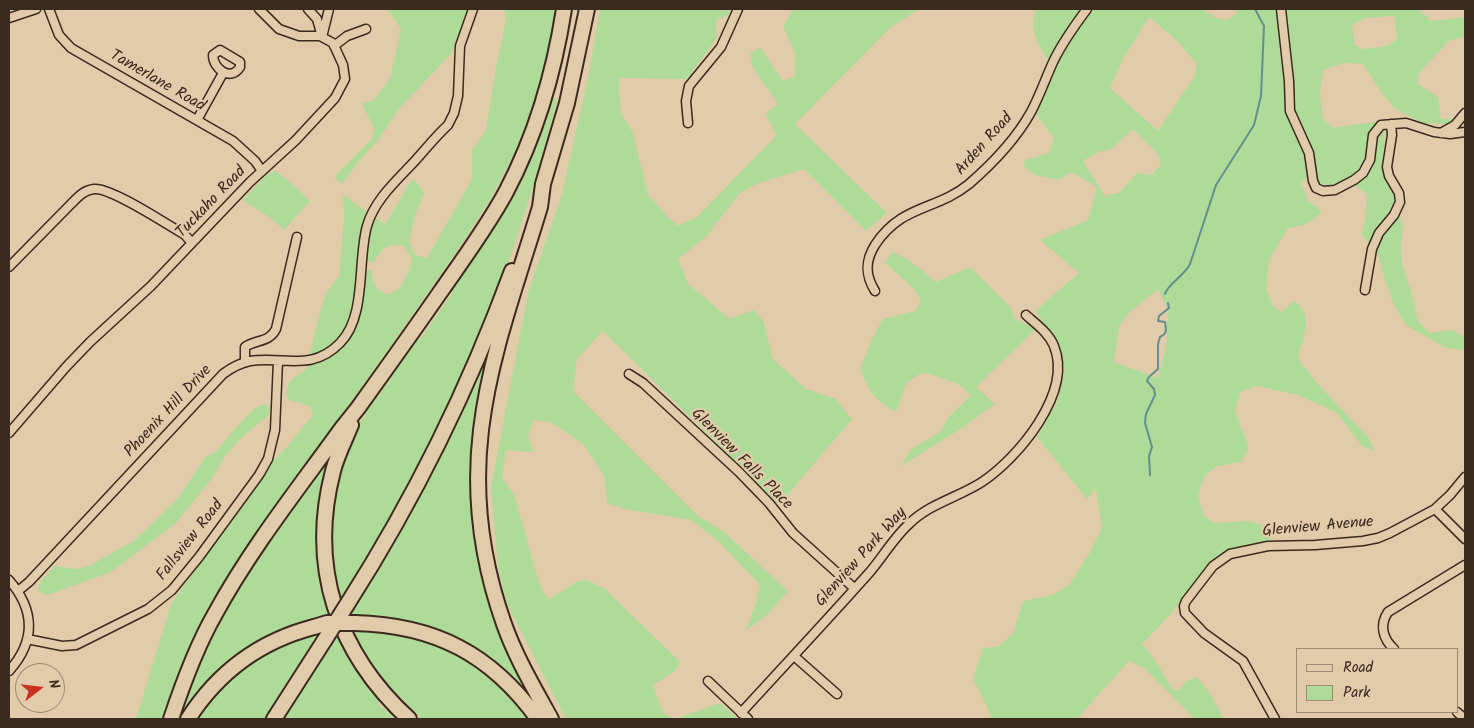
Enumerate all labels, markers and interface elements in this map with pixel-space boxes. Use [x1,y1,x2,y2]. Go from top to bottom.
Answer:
street label: Tamerlane Road [106,47,208,117]
street label: Arden Road [952,110,1018,180]
street label: Tuckaho Road [173,163,251,243]
street label: Phoenix Hill Drive [121,362,217,462]
street label: Glenview Falls Place [686,405,796,515]
street label: Fallsview Road [153,497,229,585]
street label: Glenview Park Way [812,504,912,612]
street label: Glenview Avenue [1262,514,1374,542]
legend [1296,648,1459,713]
text: Road [1343,656,1373,680]
north arrow [15,663,65,713]
text: N [42,677,65,691]
text: Park [1343,681,1370,705]

